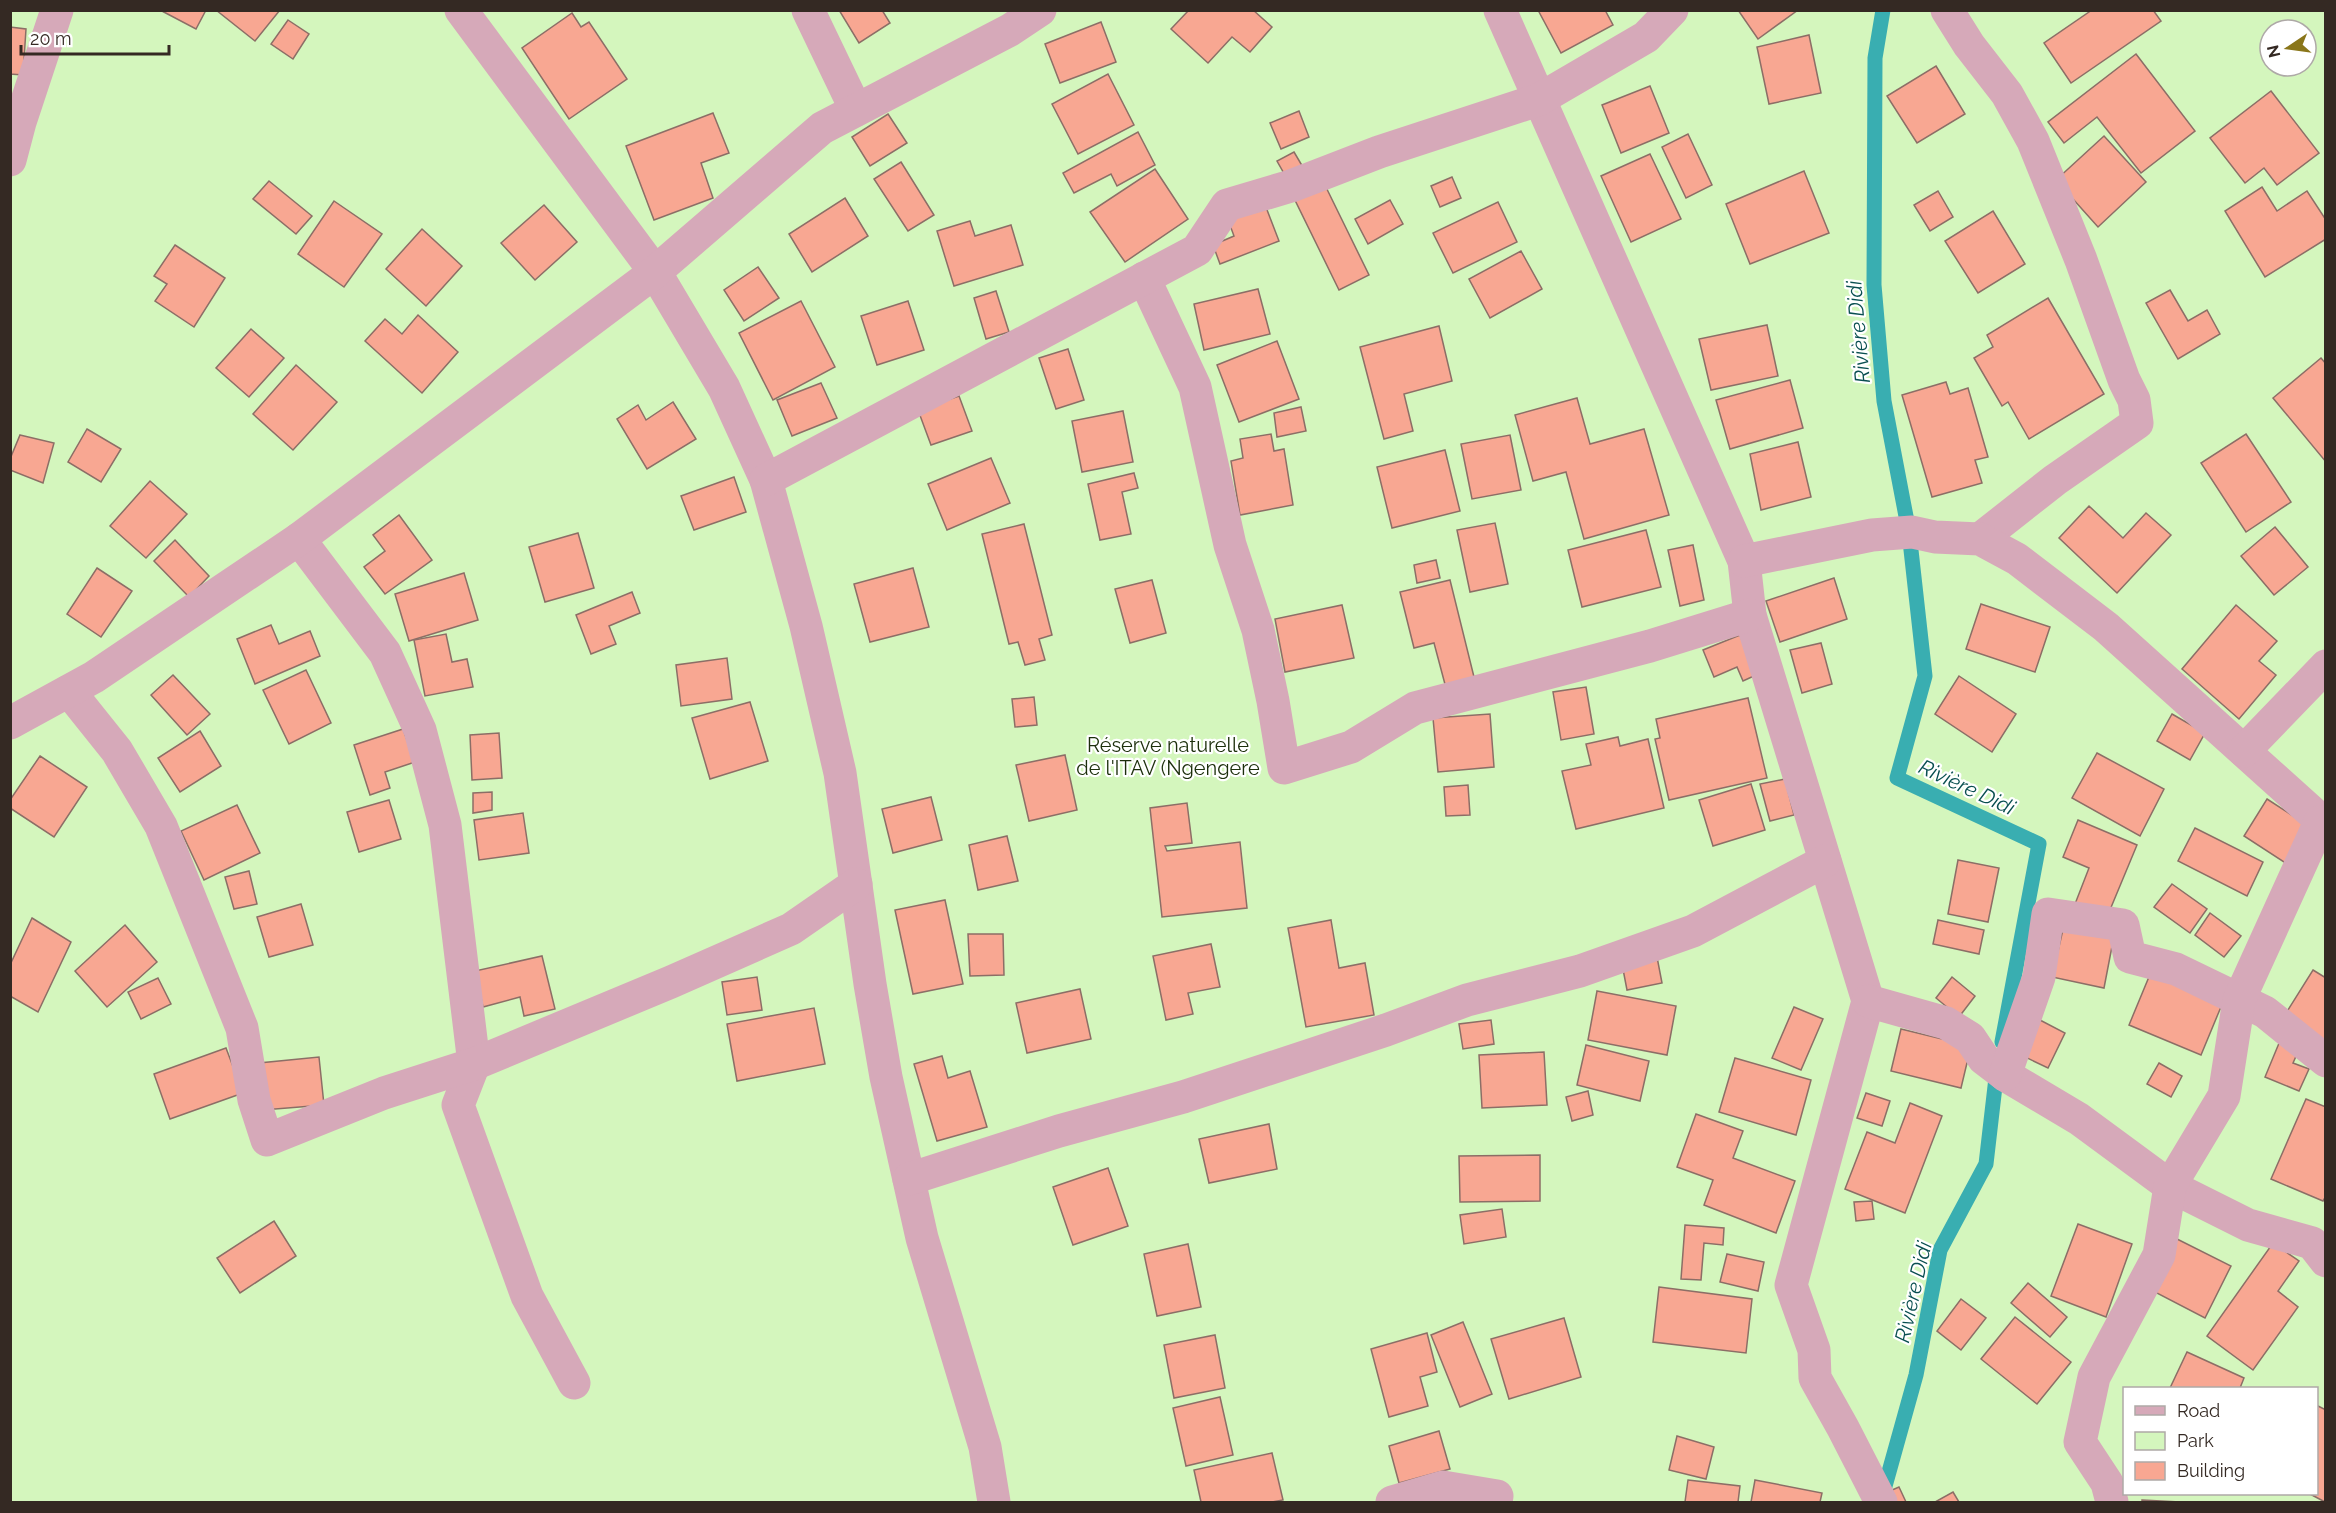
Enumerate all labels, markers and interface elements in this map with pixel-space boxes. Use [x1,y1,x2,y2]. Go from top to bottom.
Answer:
scale bar [21,18,170,56]
north arrow [2258,18,2318,78]
text: 20 m [30,28,72,49]
text: N [2263,43,2285,59]
water label: Rivière Didi [1841,279,1875,384]
park label: Réserve naturelle de l'ITAV (Ngengere [1076,733,1260,780]
water label: Rivière Didi [1915,754,2019,820]
water label: Rivière Didi [1889,1239,1937,1345]
legend [2123,1387,2318,1495]
text: Road [2177,1400,2220,1421]
text: Park [2177,1430,2214,1451]
text: Building [2177,1460,2245,1481]

